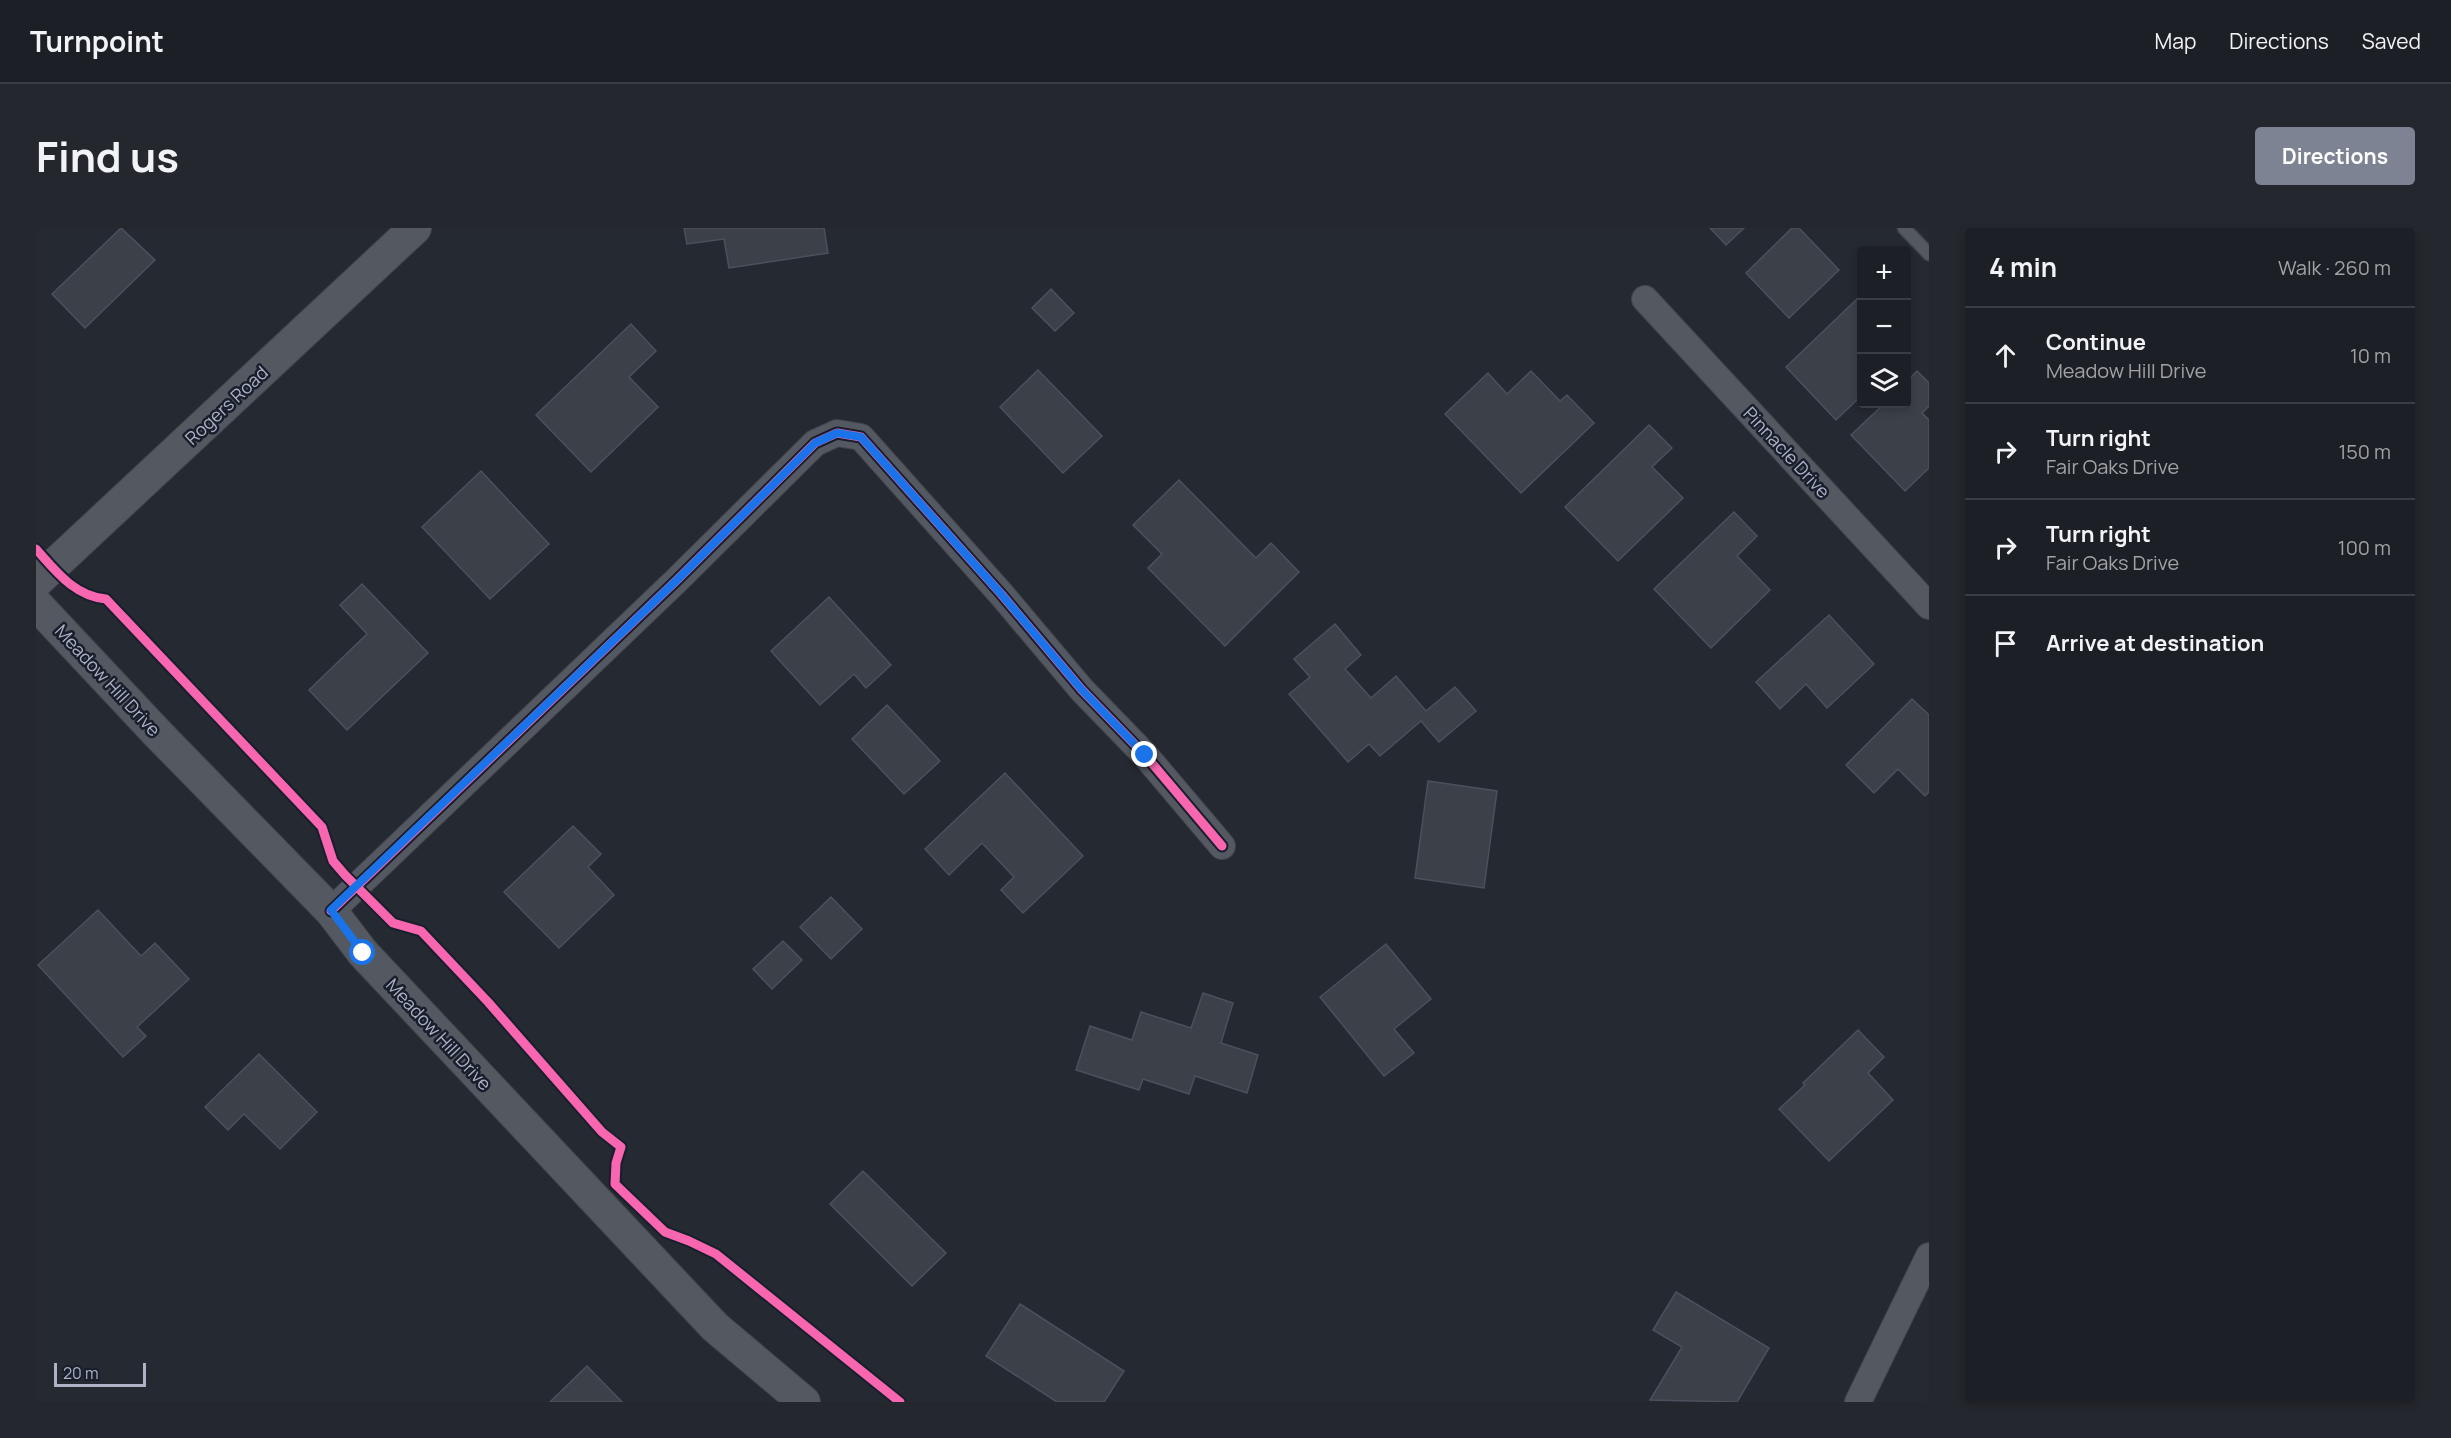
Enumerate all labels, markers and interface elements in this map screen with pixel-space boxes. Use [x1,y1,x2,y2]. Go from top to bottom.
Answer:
text: Turnpoint [30,22,164,60]
text: Map [2155,27,2196,55]
text: Directions [2229,27,2329,55]
text: Saved [2362,27,2421,55]
text: Find us [36,127,179,185]
button: Directions [2255,127,2415,185]
map controls [1857,246,1911,408]
button: + [1857,246,1911,300]
text: 4 min [1989,249,2057,285]
text: Walk · 260 m [2278,254,2391,281]
button: − [1857,300,1911,354]
text: Continue [2046,327,2146,357]
icon: ahead [1989,339,2022,372]
text: 10 m [2350,342,2391,369]
button: layers [1857,354,1911,408]
text: Meadow Hill Drive [2046,357,2207,384]
street label: Rogers Road [179,360,273,450]
street label: Pinnacle Drive [1738,401,1836,503]
text: Turn right [2046,423,2151,453]
icon: right [1989,435,2022,468]
text: 150 m [2338,438,2391,465]
text: Fair Oaks Drive [2046,453,2179,480]
text: Turn right [2046,519,2151,549]
icon: right [1989,531,2022,564]
text: 100 m [2338,534,2391,561]
text: Fair Oaks Drive [2046,549,2179,576]
street label: Meadow Hill Drive [50,619,166,741]
icon: arrive [1989,627,2022,660]
text: Arrive at destination [2046,628,2264,658]
route end [1131,741,1157,767]
route start [349,939,375,965]
street label: Meadow Hill Drive [381,973,497,1095]
scale bar [54,1360,146,1388]
text: 20 m [63,1362,99,1384]

